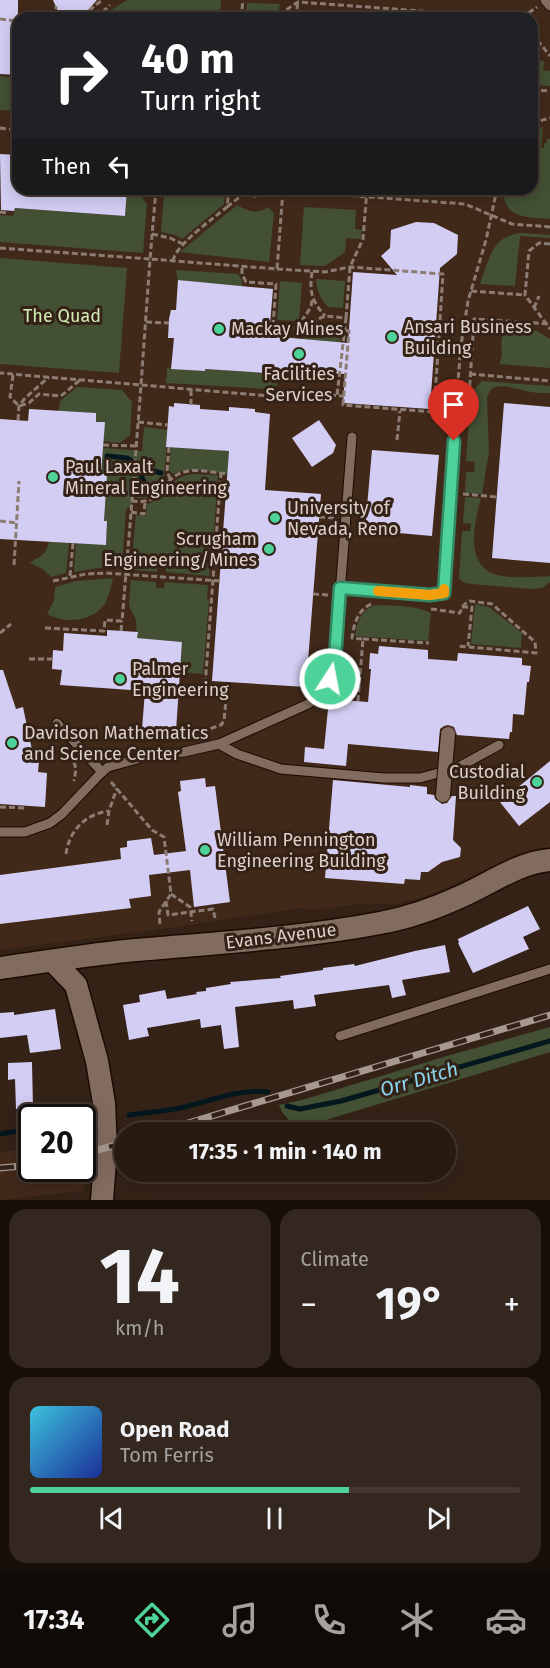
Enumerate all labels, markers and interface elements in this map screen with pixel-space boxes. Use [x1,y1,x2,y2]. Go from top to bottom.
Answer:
text: 40 m [141,34,235,84]
icon: right [42,36,120,114]
text: Turn right [141,85,261,117]
icon: left [103,150,136,183]
text: Then [42,153,91,180]
park label: The Quad [23,305,101,327]
place label: Ansari Business Building [404,316,532,359]
place label: Mackay Mines [231,318,343,340]
marker: Mackay Mines [212,322,226,336]
marker: Ansari Business Building [385,330,399,344]
marker: Facilities Services [292,347,306,361]
place label: Facilities Services [263,363,335,406]
pin [428,379,479,441]
icon: arrive [437,388,470,421]
place label: Paul Laxalt Mineral Engineering [65,456,228,499]
marker: Paul Laxalt Mineral Engineering [46,470,60,484]
place label: University of Nevada, Reno [287,497,399,540]
marker: University of Nevada, Reno [268,511,282,525]
place label: Scrugham Engineering/Mines [103,528,257,571]
marker: Scrugham Engineering/Mines [262,542,276,556]
position arrow [298,647,362,711]
place label: Palmer Engineering [132,658,229,701]
marker: Palmer Engineering [113,672,127,686]
place label: Davidson Mathematics and Science Center [24,722,208,765]
marker: Davidson Mathematics and Science Center [5,736,19,750]
place label: Custodial Building [449,761,526,804]
marker: Custodial Building [530,775,544,789]
place label: William Pennington Engineering Building [217,829,386,872]
marker: William Pennington Engineering Building [198,843,212,857]
street label: Evans Avenue [225,918,337,954]
water label: Orr Ditch [377,1056,461,1102]
speed limit sign: 20 [18,1104,96,1182]
text: 17:35 · 1 min · 140 m [188,1138,382,1165]
text: 14 [100,1230,180,1324]
text: Climate [301,1247,369,1271]
text: 19° [376,1277,445,1331]
text: − [301,1285,317,1325]
text: + [504,1285,520,1325]
text: km/h [115,1316,165,1340]
text: Open Road [120,1416,230,1443]
text: Tom Ferris [120,1443,214,1467]
icon: previous [95,1502,128,1535]
icon: pause [258,1502,291,1535]
icon: next [422,1502,455,1535]
icon: directions [131,1599,173,1641]
icon: music [219,1599,261,1641]
icon: phone [308,1599,350,1641]
icon: climate [396,1599,438,1641]
icon: car [485,1599,527,1641]
text: 17:34 [23,1604,85,1636]

